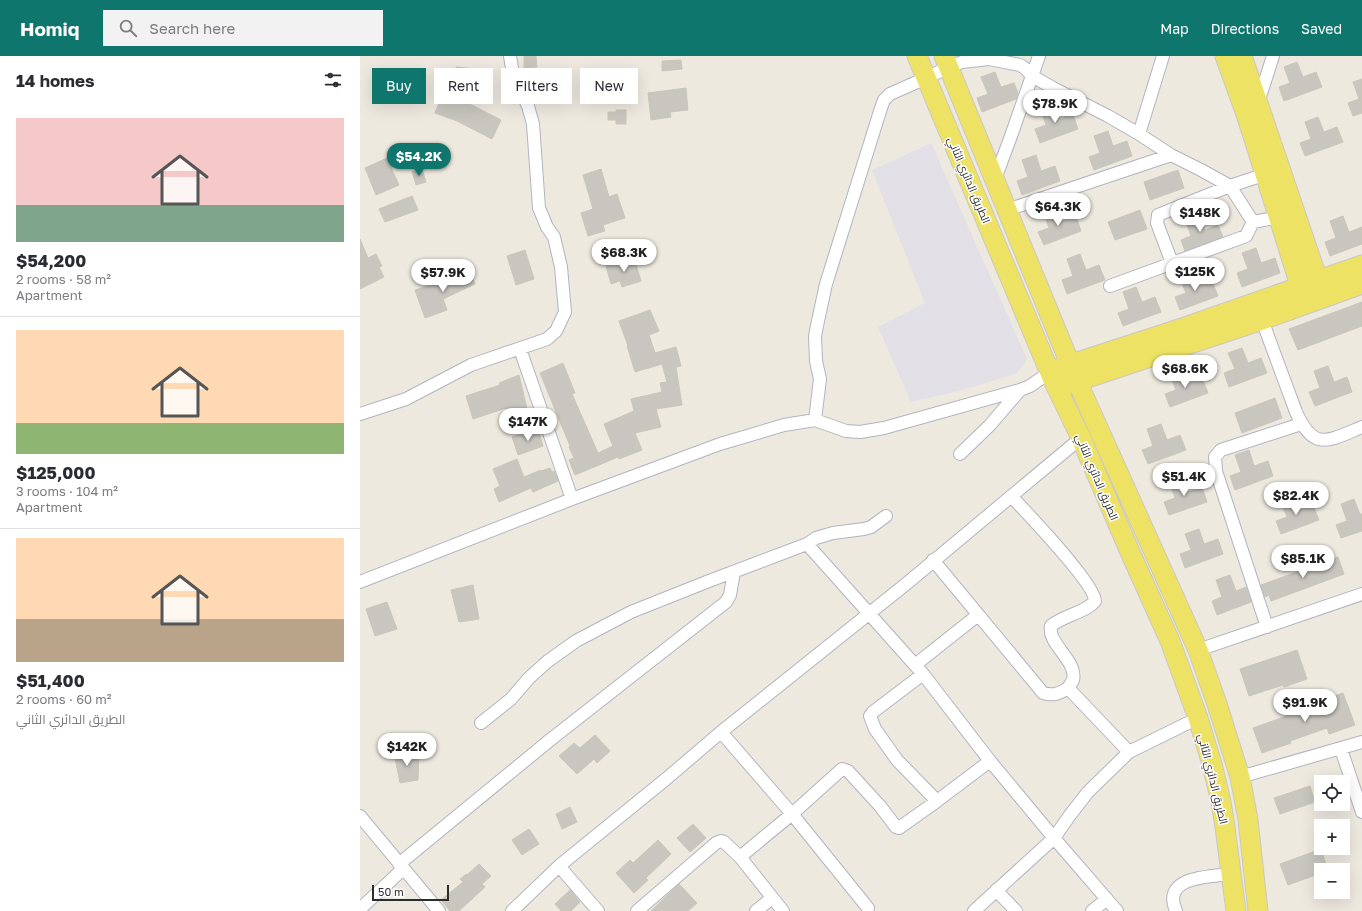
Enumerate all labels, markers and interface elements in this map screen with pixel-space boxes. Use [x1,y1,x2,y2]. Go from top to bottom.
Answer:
search box [103,10,383,46]
text: Homiq [20,17,79,40]
icon: search [117,17,139,39]
text: Search here [149,19,235,37]
text: Map [1160,20,1189,37]
text: Directions [1211,20,1279,37]
text: Saved [1301,20,1342,37]
chip: Buy [372,68,426,104]
chip: Rent [434,68,493,104]
chip: Filters [501,68,572,104]
chip: New [580,68,638,104]
icon: filters [322,69,344,91]
text: 14 homes [16,70,95,91]
pin: $78.9K [1022,90,1088,124]
text: $78.9K [1032,95,1078,111]
street label: الطريق الدائري الثاني [943,135,994,226]
pin: $54.2K [386,143,452,177]
icon: home [144,144,216,216]
text: $54.2K [396,148,442,164]
pin: $64.3K [1025,193,1091,227]
text: $64.3K [1035,198,1081,214]
pin: $148K [1172,199,1228,233]
text: $148K [1179,204,1221,220]
pin: $68.3K [591,239,657,273]
text: $68.3K [601,244,647,260]
text: $54,200 [16,250,86,271]
pin: $125K [1167,258,1223,292]
pin: $57.9K [410,259,476,293]
text: $125K [1175,263,1215,279]
text: $57.9K [420,264,466,280]
text: 2 rooms · 58 m² [16,271,111,287]
text: Apartment [16,287,83,303]
pin: $68.6K [1152,355,1218,389]
icon: home [144,356,216,428]
text: $68.6K [1161,360,1209,376]
pin: $147K [500,408,556,442]
text: $147K [508,413,548,429]
street label: الطريق الدائري الثاني [1071,432,1122,523]
text: $125,000 [16,462,95,483]
pin: $51.4K [1151,463,1217,497]
text: $51.4K [1161,468,1207,484]
pin: $82.4K [1263,482,1329,516]
text: 3 rooms · 104 m² [16,483,118,499]
text: $82.4K [1273,487,1319,503]
text: Apartment [16,499,83,515]
pin: $85.1K [1270,545,1336,579]
text: $85.1K [1280,550,1326,566]
icon: home [144,564,216,636]
text: $51,400 [16,670,85,691]
pin: $91.9K [1272,689,1338,723]
text: 2 rooms · 60 m² [16,691,112,707]
text: $91.9K [1282,694,1328,710]
text: الطريق الدائري الثاني [16,711,126,727]
street label: الطريق الدائري الثاني [1193,732,1231,826]
pin: $142K [379,733,435,767]
text: $142K [387,738,427,754]
map controls [1314,775,1350,899]
button: locate [1314,775,1350,811]
button: + [1314,819,1350,855]
button: − [1314,863,1350,899]
scale bar [372,883,449,902]
text: 50 m [378,885,404,898]

